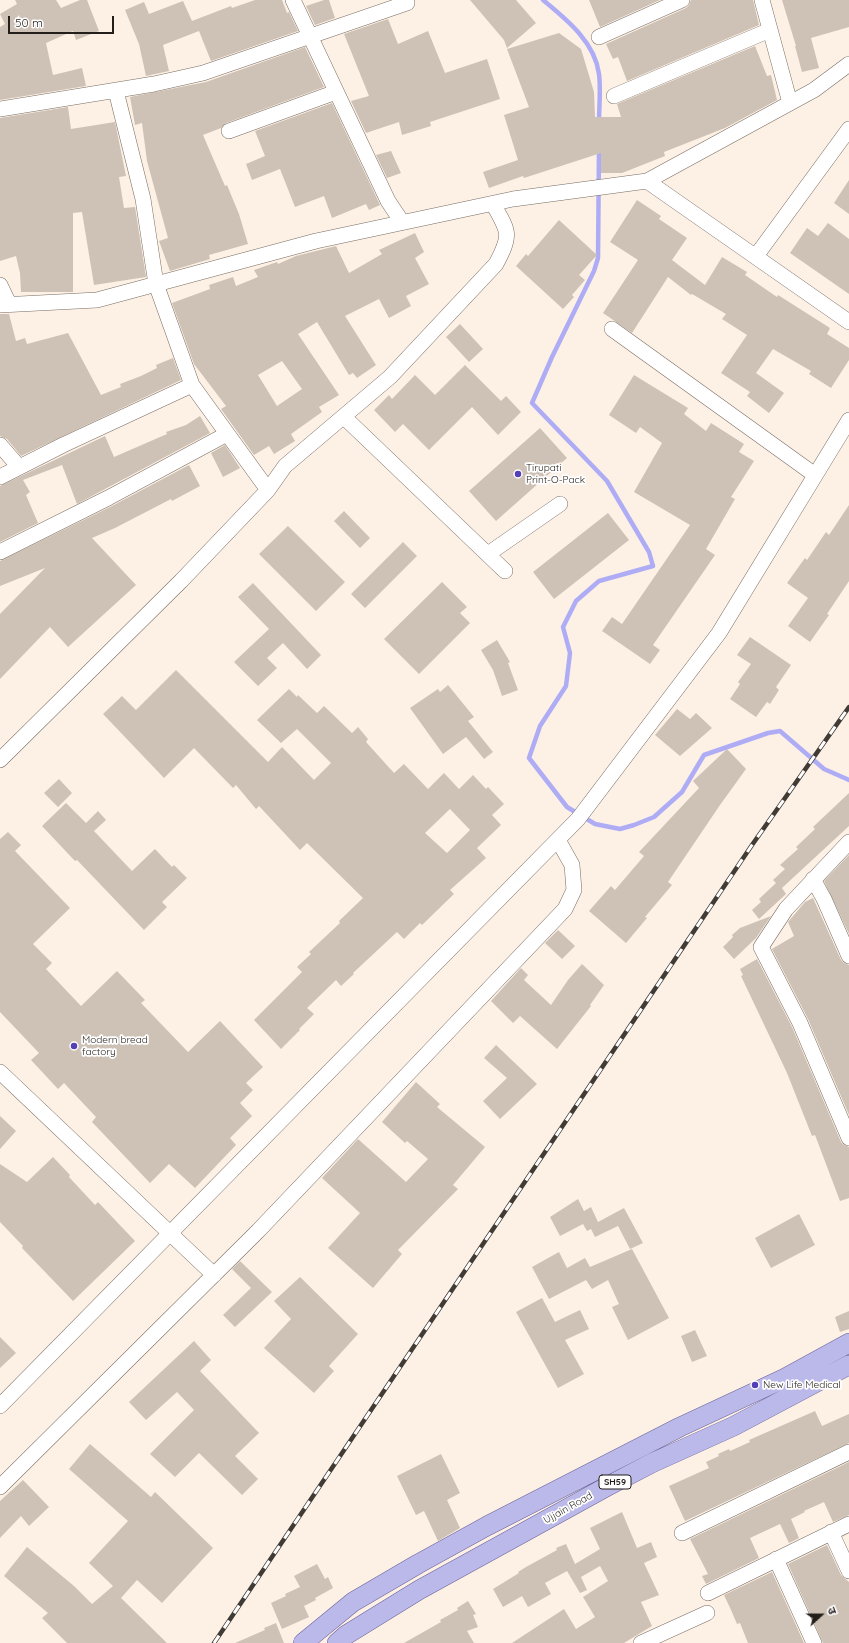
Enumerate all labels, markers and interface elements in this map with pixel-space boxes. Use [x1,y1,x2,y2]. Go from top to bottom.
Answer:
scale bar [10,8,116,34]
text: 50 m [15,15,43,30]
place label: Tirupati Print-O-Pack [526,462,585,486]
marker: Tirupati Print-O-Pack [513,469,523,479]
place label: Modern bread factory [82,1034,148,1058]
marker: Modern bread factory [69,1041,79,1051]
place label: New Life Medical [763,1379,841,1391]
marker: New Life Medical [750,1380,760,1390]
road number: SH59 [599,1475,631,1489]
street label: Ujjain Road [541,1490,595,1526]
north arrow [801,1595,841,1635]
text: उ [825,1605,840,1616]

